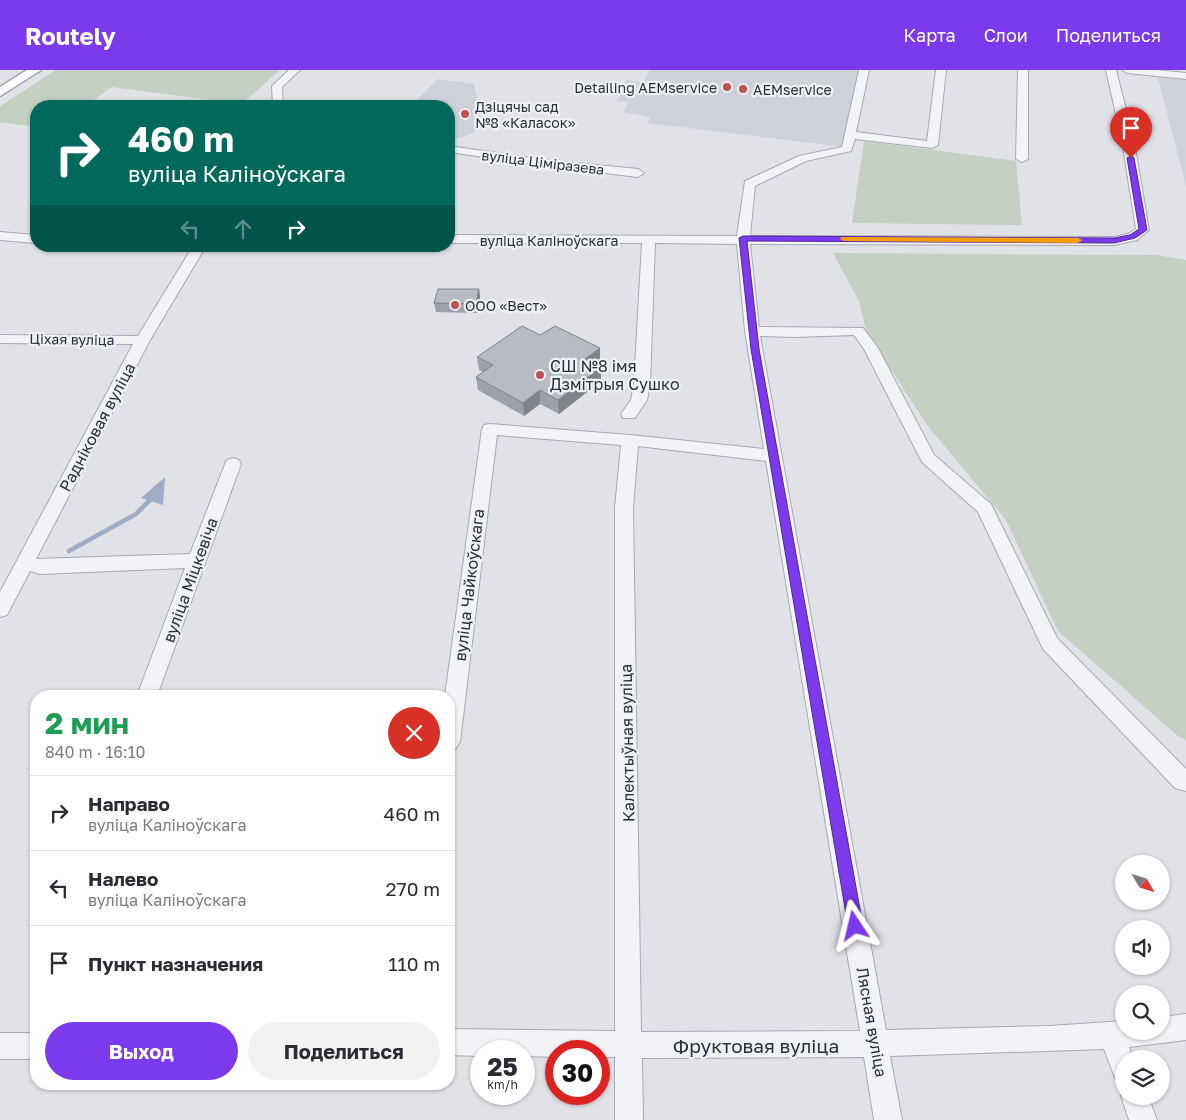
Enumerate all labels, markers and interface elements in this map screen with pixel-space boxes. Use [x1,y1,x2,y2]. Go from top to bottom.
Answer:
text: Routely [25,21,116,50]
text: Карта [904,24,956,46]
text: Слои [984,24,1028,46]
text: Поделиться [1056,24,1161,46]
place label: Detailing AEMservice [574,79,717,96]
marker: Detailing AEMservice [721,81,733,93]
place label: AEMservice [753,81,832,98]
marker: AEMservice [737,83,749,95]
place label: Дзіцячы сад №8 «Каласок» [475,98,576,131]
pin [1110,107,1152,158]
marker: Дзіцячы сад №8 «Каласок» [459,108,471,120]
icon: arrive [1117,114,1145,142]
text: 460 m [128,118,234,160]
icon: right [45,120,110,185]
street label: вуліца Ціміразева [481,146,605,178]
text: вуліца Каліноўскага [128,160,346,187]
icon: left [176,215,204,243]
icon: ahead [229,215,257,243]
icon: right [282,215,310,243]
street label: вуліца Каліноўскага [480,232,618,249]
place label: ООО «Вест» [465,297,547,314]
marker: ООО «Вест» [449,299,461,311]
street label: Ціхая вуліца [29,330,115,348]
place label: СШ №8 імя Дзмітрыя Сушко [550,356,680,394]
street label: Радніковая вуліца [55,359,139,495]
marker: СШ №8 імя Дзмітрыя Сушко [534,369,546,381]
street label: вуліца Чайкоўскага [450,508,488,662]
street label: вуліца Міцкевіча [158,515,222,645]
street label: Калектыўная вуліца [616,664,638,822]
text: 2 мин [45,705,129,741]
button: close [388,707,440,759]
text: 840 m · 16:10 [45,742,145,762]
text: Направо [88,792,170,815]
icon: right [45,799,73,827]
text: 460 m [384,802,440,825]
text: вуліца Каліноўскага [88,815,246,835]
north arrow [1115,855,1170,910]
map controls [1115,855,1170,1105]
text: Налево [88,867,158,890]
icon: left [45,874,73,902]
text: 270 m [386,877,440,900]
text: вуліца Каліноўскага [88,890,246,910]
position arrow [828,899,880,951]
button: sound [1115,920,1170,975]
icon: arrive [45,949,73,977]
text: Пункт назначения [88,952,263,975]
text: 110 m [388,952,440,975]
street label: Лясная вуліца [852,965,892,1079]
button: search [1115,985,1170,1040]
button: Выход [45,1022,238,1080]
button: Поделиться [248,1022,440,1080]
street label: Фруктовая вуліца [673,1034,839,1057]
speed limit sign: 30 [545,1040,610,1105]
button: layers [1115,1050,1170,1105]
text: 25 [487,1051,518,1082]
text: km/h [487,1077,518,1092]

